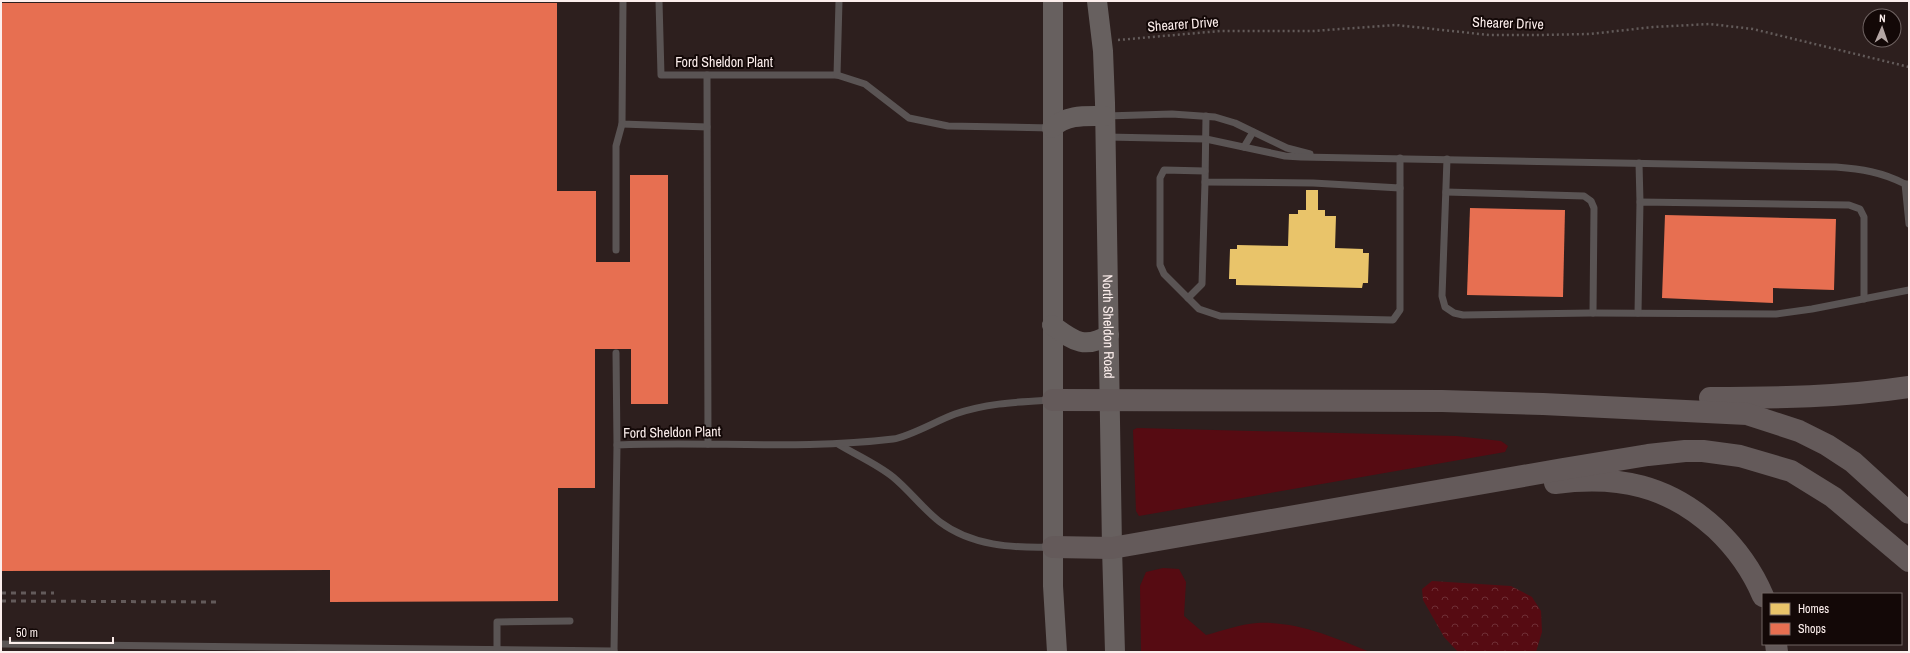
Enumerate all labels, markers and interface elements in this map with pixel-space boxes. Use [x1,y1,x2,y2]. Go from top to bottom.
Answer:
north arrow [1862,8,1902,48]
text: N [1879,11,1886,25]
street label: Shearer Drive [1147,13,1219,35]
street label: Shearer Drive [1472,13,1544,33]
street label: Ford Sheldon Plant [675,53,773,71]
street label: North Sheldon Road [1099,274,1118,379]
street label: Ford Sheldon Plant [623,422,721,442]
legend [1762,593,1902,645]
text: Homes [1798,601,1829,617]
scale bar [10,619,113,645]
text: Shops [1798,621,1826,637]
text: 50 m [16,625,38,641]

